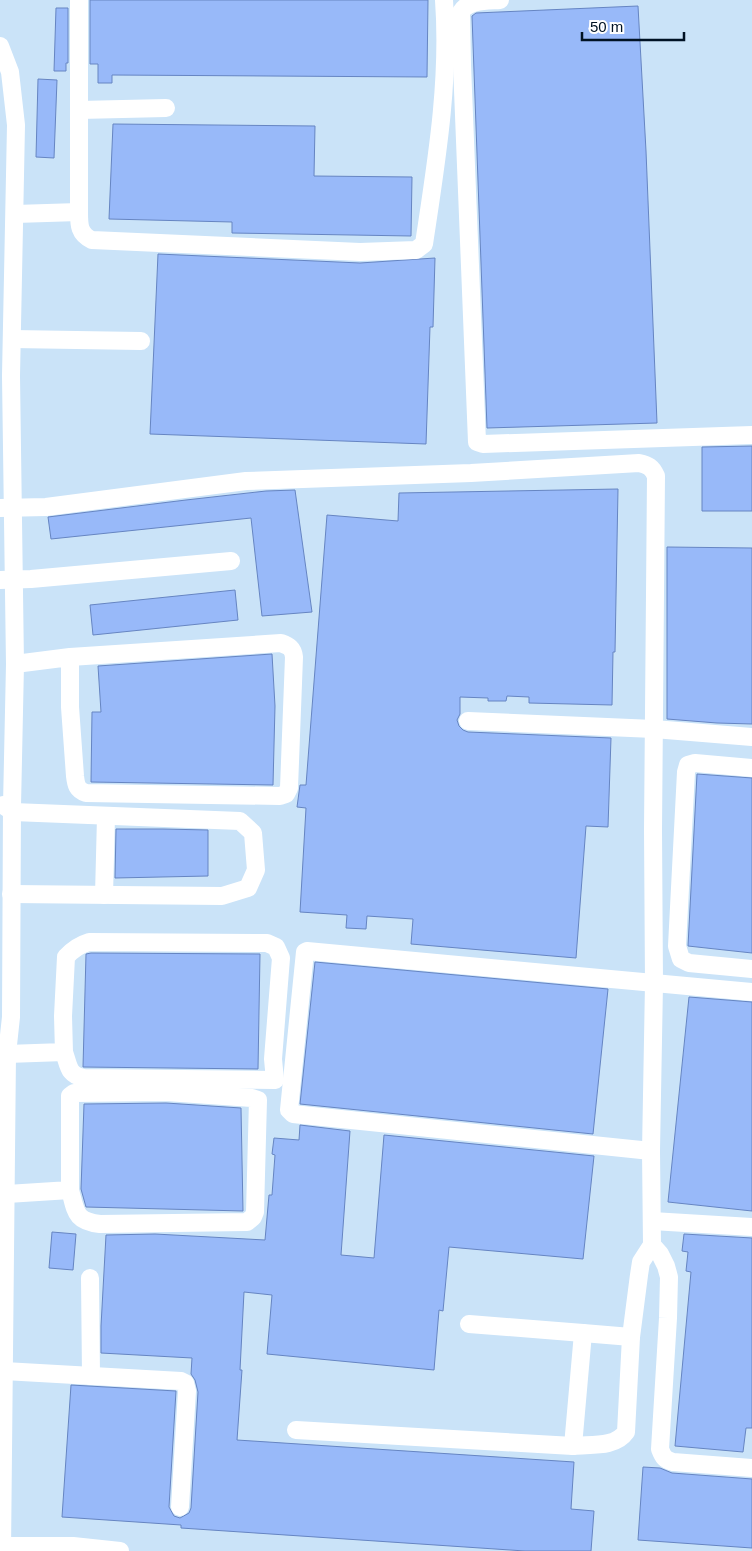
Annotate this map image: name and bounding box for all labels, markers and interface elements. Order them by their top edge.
scale bar [582,10,684,42]
text: 50 m [590,18,623,35]

